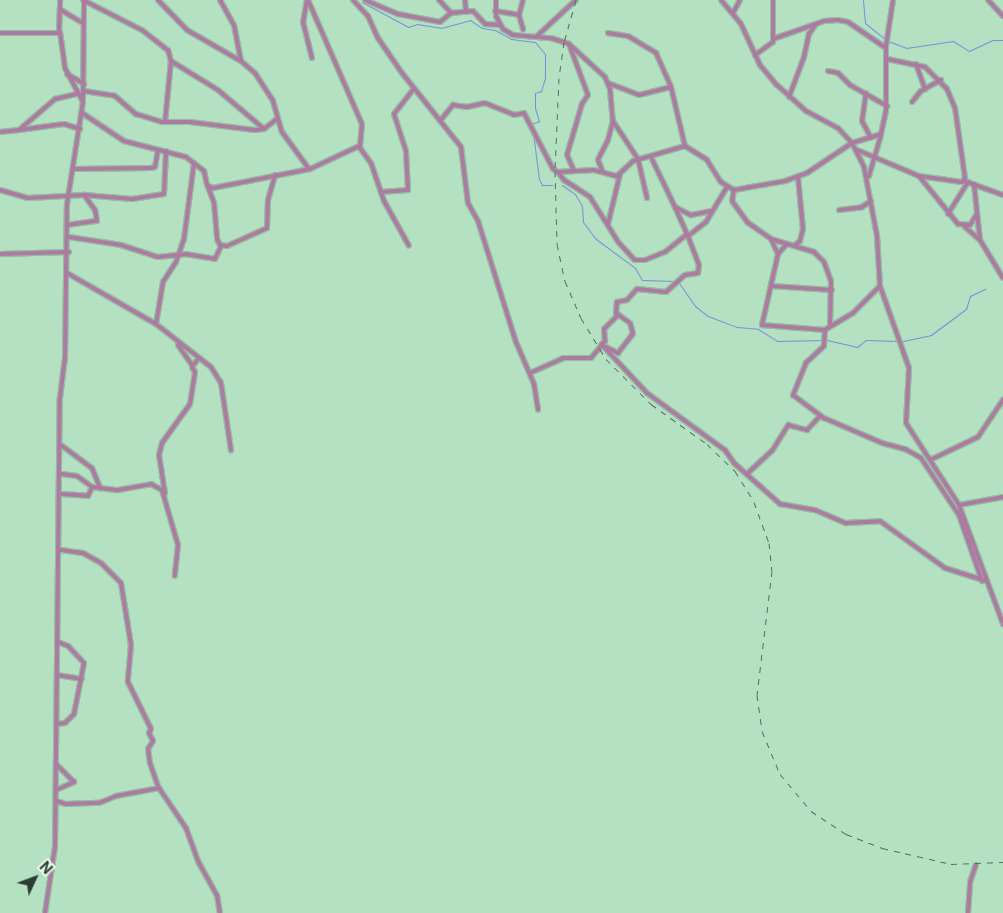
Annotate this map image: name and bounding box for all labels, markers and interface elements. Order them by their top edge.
north arrow [10,853,60,903]
text: N [36,858,56,877]

